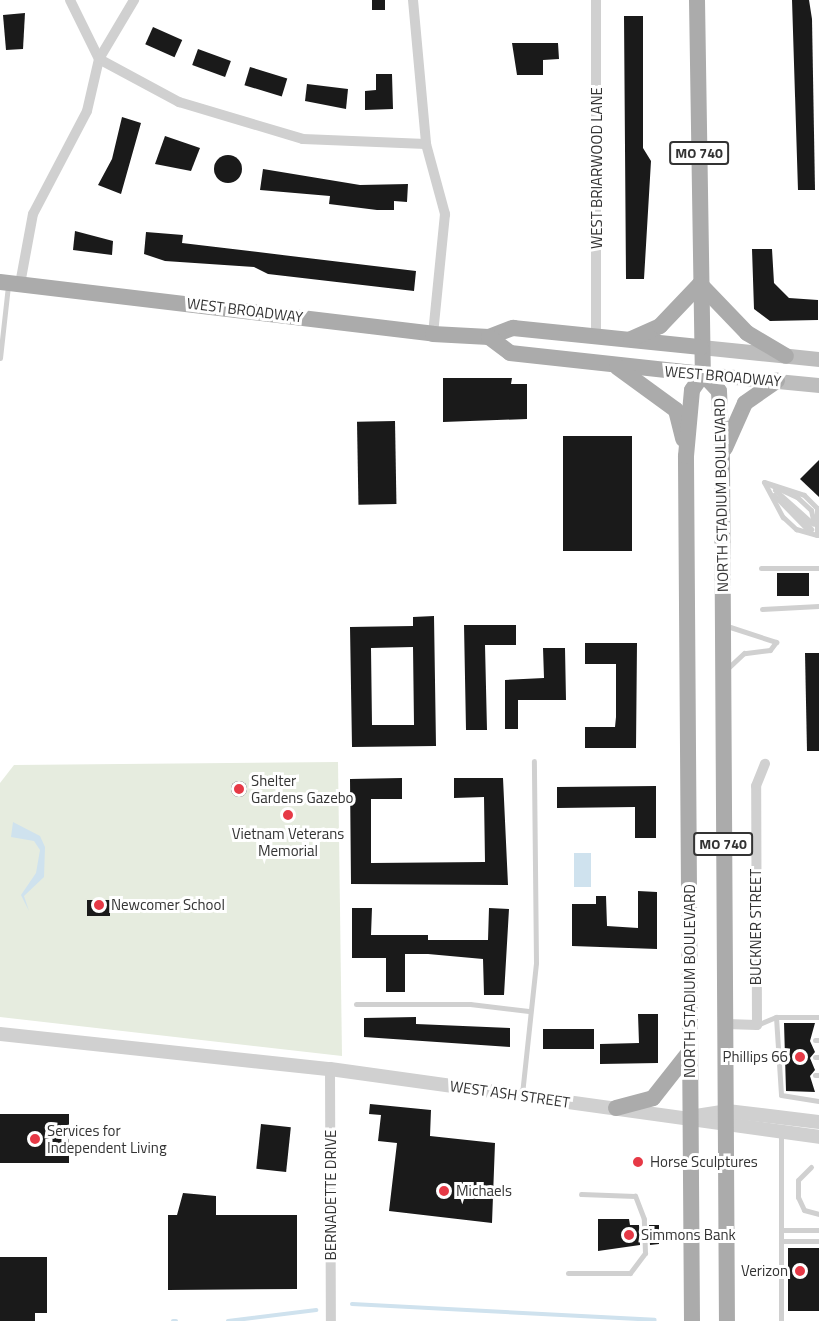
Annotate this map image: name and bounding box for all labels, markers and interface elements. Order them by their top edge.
street label: WEST BRIARWOOD LANE [588,87,606,249]
road number: MO 740 [669,142,729,164]
street label: WEST BROADWAY [186,294,304,326]
street label: WEST BROADWAY [664,362,782,390]
street label: NORTH STADIUM BOULEVARD [710,398,732,592]
place label: Shelter Gardens Gazebo [251,771,354,806]
marker: Shelter Gardens Gazebo [232,782,246,796]
marker: Vietnam Veterans Memorial [281,808,295,822]
place label: Vietnam Veterans Memorial [232,824,344,859]
road number: MO 740 [693,833,753,855]
street label: BUCKNER STREET [747,869,765,985]
street label: NORTH STADIUM BOULEVARD [681,884,699,1078]
place label: Newcomer School [111,896,225,914]
marker: Newcomer School [92,898,106,912]
place label: Phillips 66 [723,1048,788,1066]
marker: Phillips 66 [793,1050,807,1064]
street label: WEST ASH STREET [449,1077,571,1111]
place label: Services for Independent Living [47,1121,167,1156]
street label: BERNADETTE DRIVE [322,1130,340,1260]
marker: Services for Independent Living [28,1132,42,1146]
place label: Horse Sculptures [650,1153,758,1171]
marker: Horse Sculptures [631,1155,645,1169]
place label: Michaels [456,1182,512,1200]
marker: Michaels [437,1184,451,1198]
place label: Simmons Bank [641,1226,736,1244]
marker: Simmons Bank [622,1228,636,1242]
place label: Verizon [741,1262,788,1280]
marker: Verizon [793,1264,807,1278]

